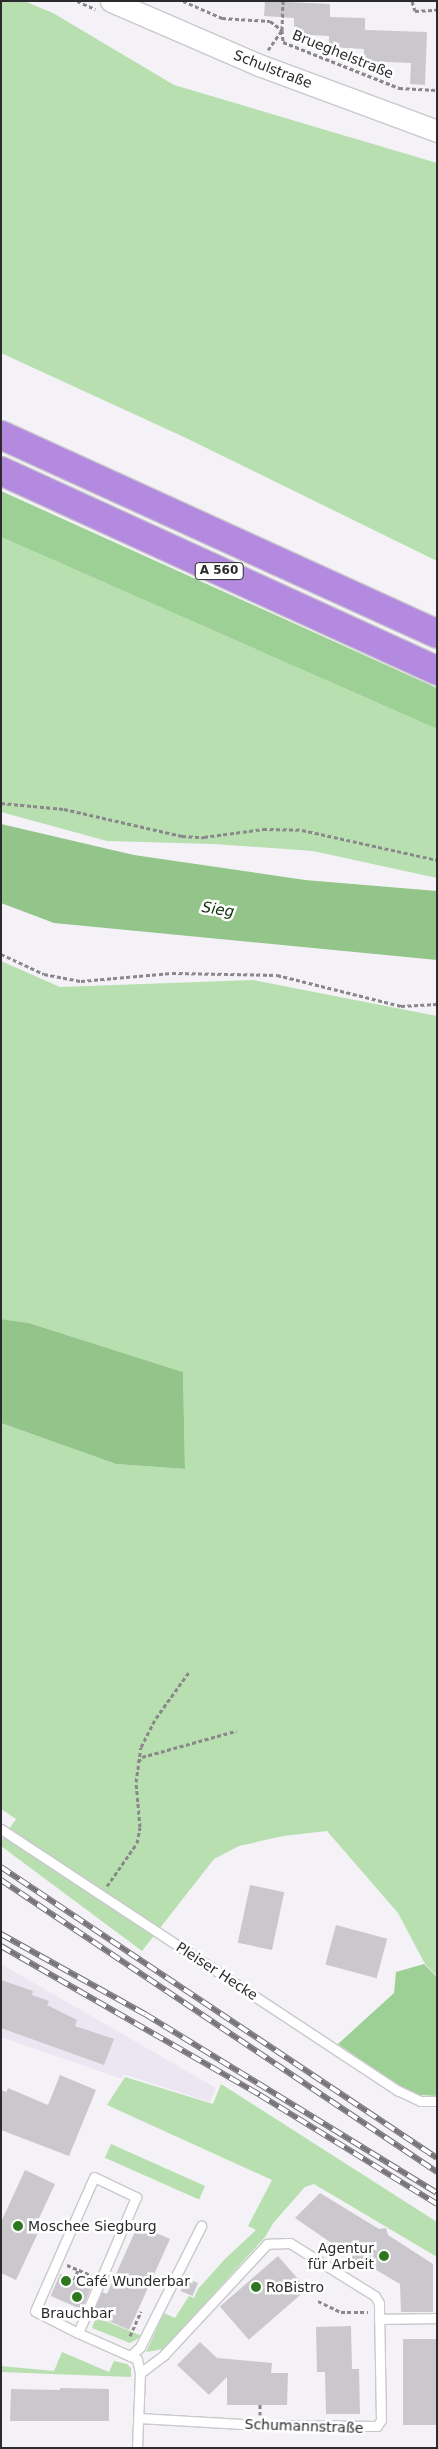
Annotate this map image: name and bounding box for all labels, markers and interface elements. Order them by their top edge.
street label: Brueghelstraße [290,26,396,82]
street label: Schulstraße [231,46,315,92]
road number: A 560 [194,562,244,580]
water label: Sieg [201,899,235,921]
street label: Pleiser Hecke [173,1938,261,2004]
place label: Moschee Siegburg [28,2218,157,2234]
marker: Moschee Siegburg [12,2220,24,2232]
place label: Agentur für Arbeit [308,2240,374,2272]
marker: Agentur für Arbeit [378,2250,390,2262]
place label: Café Wunderbar [76,2273,190,2289]
marker: Café Wunderbar [60,2275,72,2287]
place label: RoBistro [266,2279,324,2295]
marker: RoBistro [250,2281,262,2293]
marker: Brauchbar [71,2291,83,2303]
place label: Brauchbar [41,2305,113,2321]
street label: Schumannstraße [244,2416,364,2436]

